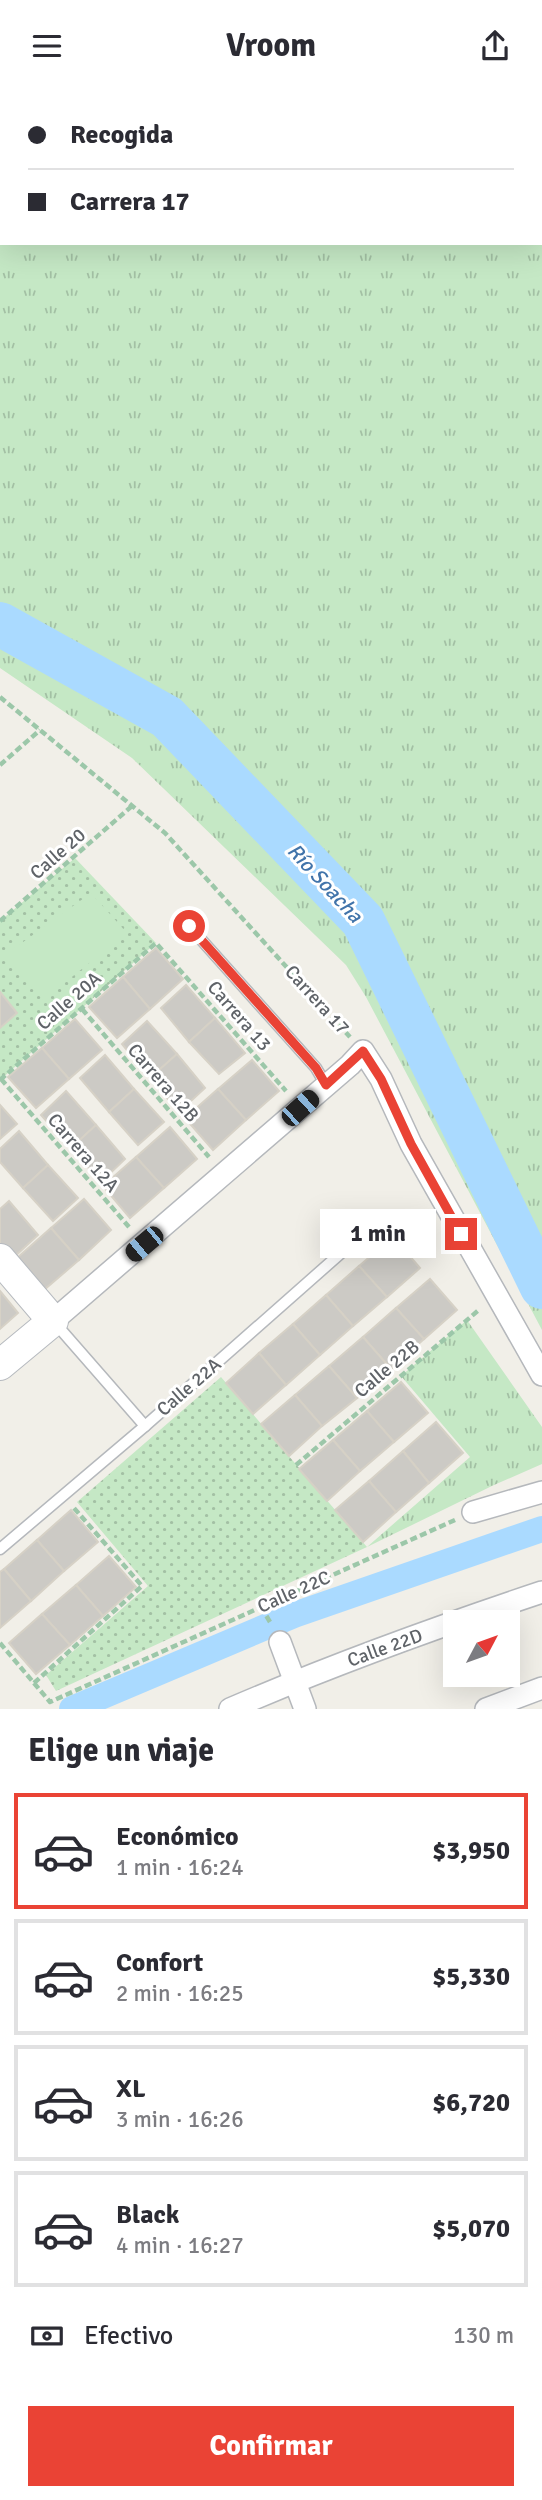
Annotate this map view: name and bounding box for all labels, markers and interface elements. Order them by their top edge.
text: Vroom [226,26,316,65]
icon: menu [28,27,66,65]
icon: share [476,27,514,65]
text: Recogida [70,119,173,151]
text: Carrera 17 [70,186,190,218]
street label: Calle 20 [25,823,91,885]
water label: Río Soacha [282,838,369,929]
route start [173,910,205,942]
street label: Carrera 17 [280,960,354,1040]
street label: Calle 20A [32,966,106,1036]
street label: Carrera 13 [202,976,276,1056]
street label: Carrera 12B [122,1039,204,1127]
car [278,1086,323,1130]
street label: Carrera 12A [42,1109,124,1198]
callout: 1 min [321,1209,436,1259]
route end [445,1218,477,1250]
text: 1 min [350,1219,406,1248]
car [122,1222,167,1266]
street label: Calle 22B [350,1335,424,1403]
street label: Calle 22A [152,1352,226,1422]
street label: Calle 22C [254,1565,334,1619]
north arrow [443,1610,520,1687]
map controls [443,1610,520,1687]
street label: Calle 22D [344,1623,426,1673]
text: Elige un viaje [28,1731,214,1770]
icon: car [32,1820,95,1883]
text: Económico [116,1821,239,1853]
text: $3,950 [432,1835,510,1867]
text: 1 min · 16:24 [116,1853,244,1882]
icon: car [32,1946,95,2009]
text: Confort [116,1947,203,1979]
text: $5,330 [432,1961,510,1993]
text: 2 min · 16:25 [116,1979,244,2008]
icon: car [32,2072,95,2135]
text: XL [116,2073,146,2105]
text: $6,720 [432,2087,510,2119]
text: 3 min · 16:26 [116,2105,244,2134]
icon: car [32,2198,95,2261]
text: Black [116,2199,179,2231]
text: $5,070 [432,2213,510,2245]
text: 4 min · 16:27 [116,2231,244,2260]
icon: cash [28,2317,66,2355]
text: Efectivo [84,2320,173,2352]
text: 130 m [453,2321,514,2350]
button: Confirmar [28,2406,514,2486]

